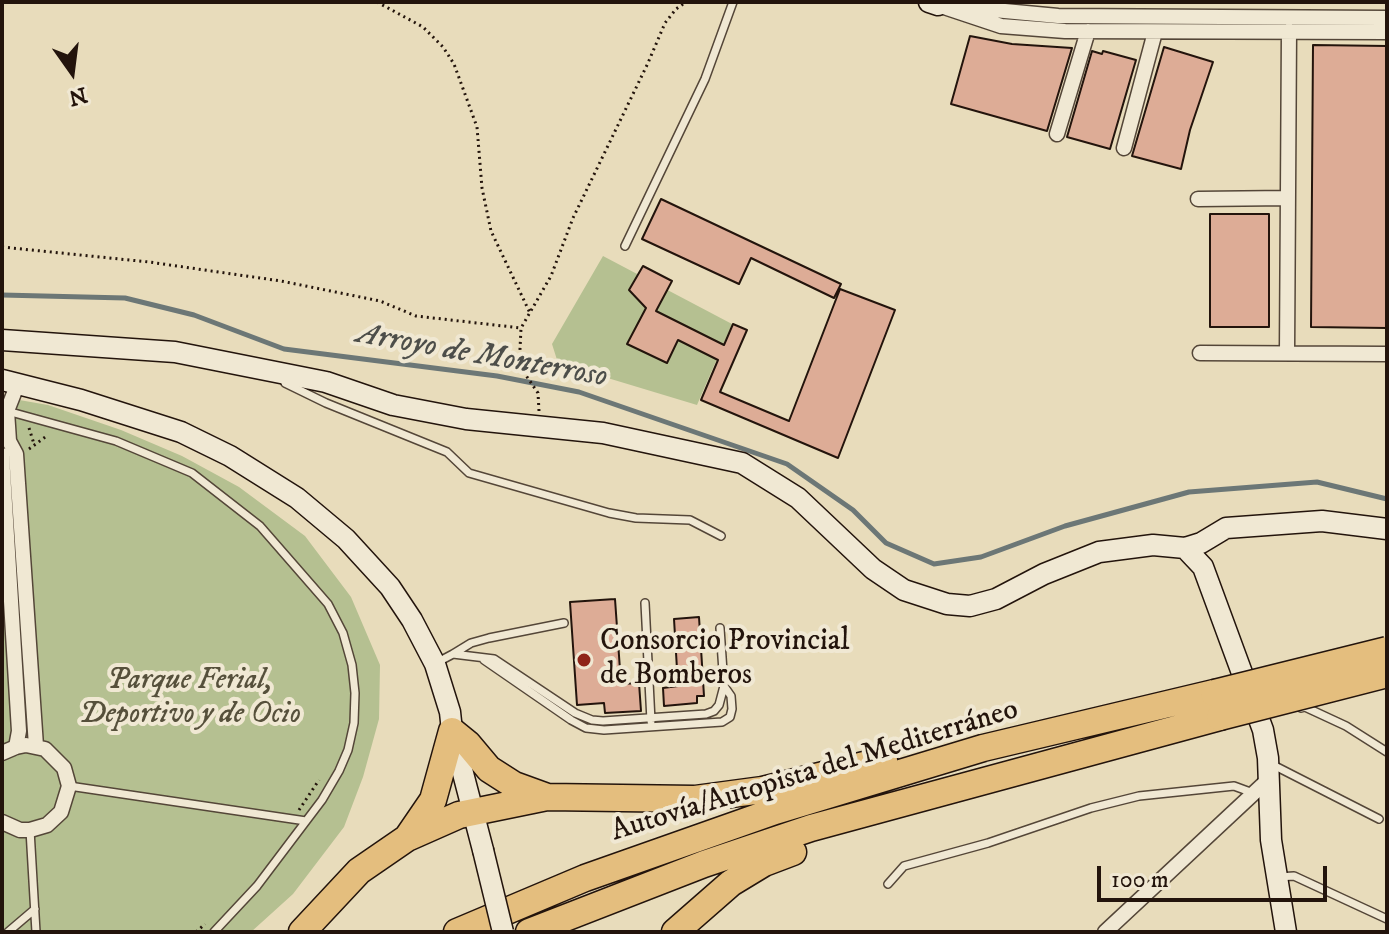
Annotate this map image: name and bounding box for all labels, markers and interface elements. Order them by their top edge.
north arrow [32,32,112,112]
text: N [66,80,90,111]
water label: Arroyo de Monterroso [354,316,610,398]
place label: Consorcio Provincial de Bomberos [600,625,850,696]
marker: Consorcio Provincial de Bomberos [575,651,593,669]
park label: Parque Ferial, Deportivo y de Ocio [79,664,301,734]
street label: Autovía/Autopista del Mediterráneo [607,693,1023,851]
scale bar [1101,850,1331,900]
text: 100 m [1111,865,1169,895]

